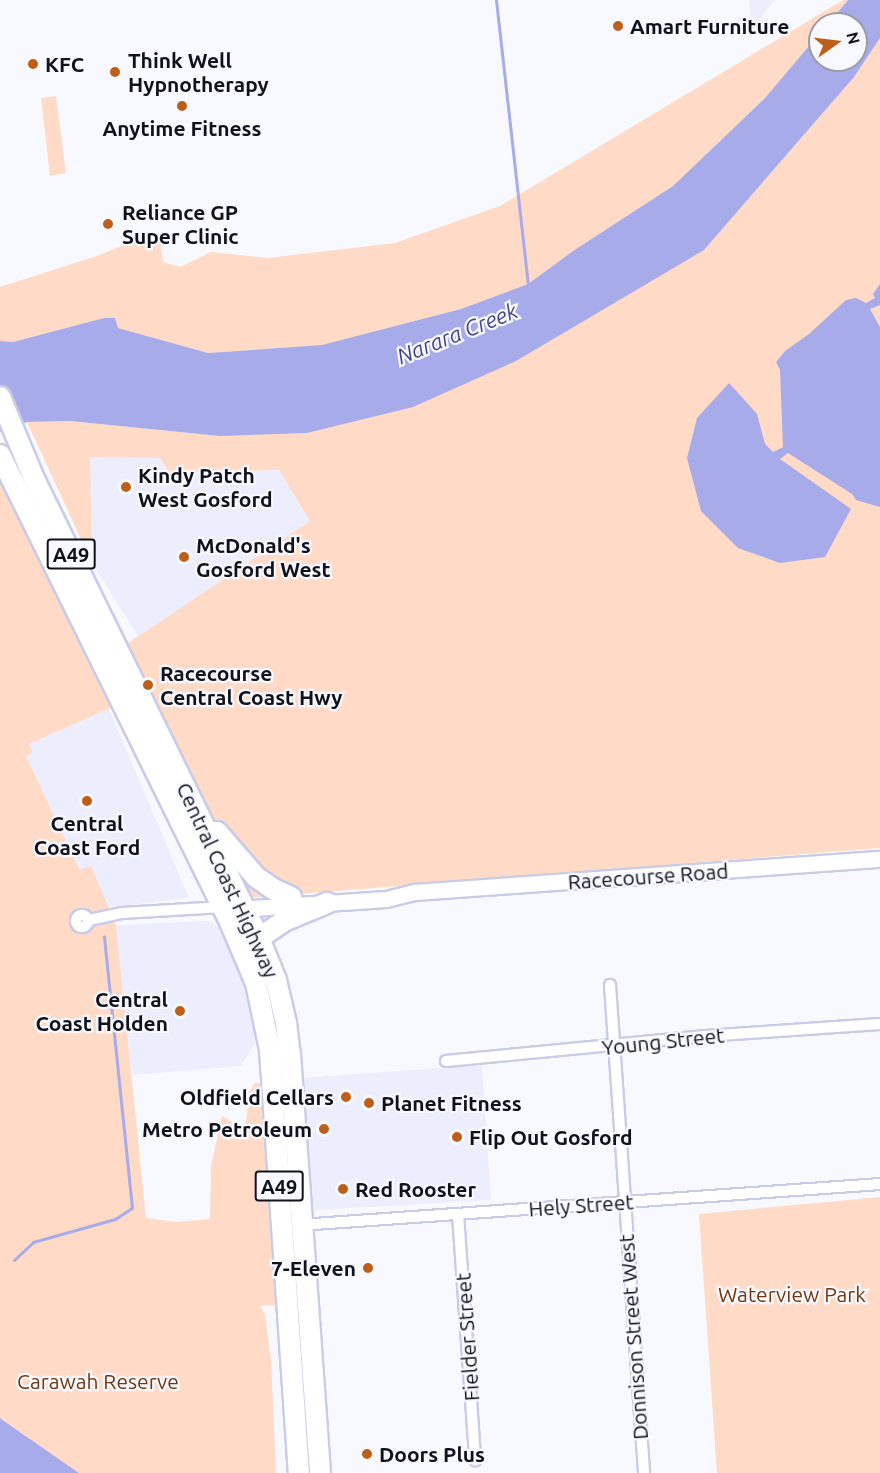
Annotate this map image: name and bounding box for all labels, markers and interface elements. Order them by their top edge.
north arrow [808,12,868,72]
place label: Amart Furniture [630,13,789,39]
marker: Amart Furniture [611,19,625,33]
text: N [843,30,864,46]
place label: Think Well Hypnotherapy [128,47,269,97]
place label: KFC [45,51,84,77]
marker: KFC [26,57,40,71]
marker: Think Well Hypnotherapy [106,63,124,81]
marker: Anytime Fitness [175,99,189,113]
place label: Anytime Fitness [103,115,261,141]
place label: Reliance GP Super Clinic [122,199,239,249]
marker: Reliance GP Super Clinic [99,215,117,233]
water label: Narara Creek [393,297,521,369]
place label: Kindy Patch West Gosford [138,462,273,512]
marker: Kindy Patch West Gosford [119,480,133,494]
place label: McDonald's Gosford West [196,532,331,582]
road number: A49 [46,537,97,571]
marker: McDonald's Gosford West [177,550,191,564]
place label: Racecourse Central Coast Hwy [160,660,342,710]
marker: Racecourse Central Coast Hwy [141,678,155,692]
street label: Central Coast Highway [172,778,284,982]
marker: Central Coast Ford [80,794,94,808]
place label: Central Coast Ford [34,810,140,860]
street label: Racecourse Road [567,858,729,894]
place label: Central Coast Holden [36,986,168,1036]
marker: Central Coast Holden [173,1004,187,1018]
street label: Young Street [601,1022,725,1060]
place label: Oldfield Cellars [180,1084,334,1110]
marker: Oldfield Cellars [339,1090,353,1104]
place label: Planet Fitness [381,1090,522,1116]
marker: Planet Fitness [362,1096,376,1110]
place label: Metro Petroleum [142,1116,312,1142]
marker: Metro Petroleum [317,1122,331,1136]
place label: Flip Out Gosford [469,1124,633,1150]
marker: Flip Out Gosford [450,1130,464,1144]
road number: A49 [254,1169,304,1203]
place label: Red Rooster [355,1176,476,1202]
marker: Red Rooster [336,1182,350,1196]
street label: Hely Street [528,1189,634,1221]
street label: Donnison Street West [613,1233,653,1441]
place label: 7-Eleven [271,1255,356,1281]
marker: 7-Eleven [361,1261,375,1275]
street label: Fielder Street [450,1272,484,1402]
park label: Waterview Park [718,1281,866,1307]
park label: Carawah Reserve [17,1368,179,1394]
place label: Doors Plus [379,1441,485,1467]
marker: Doors Plus [360,1447,374,1461]

